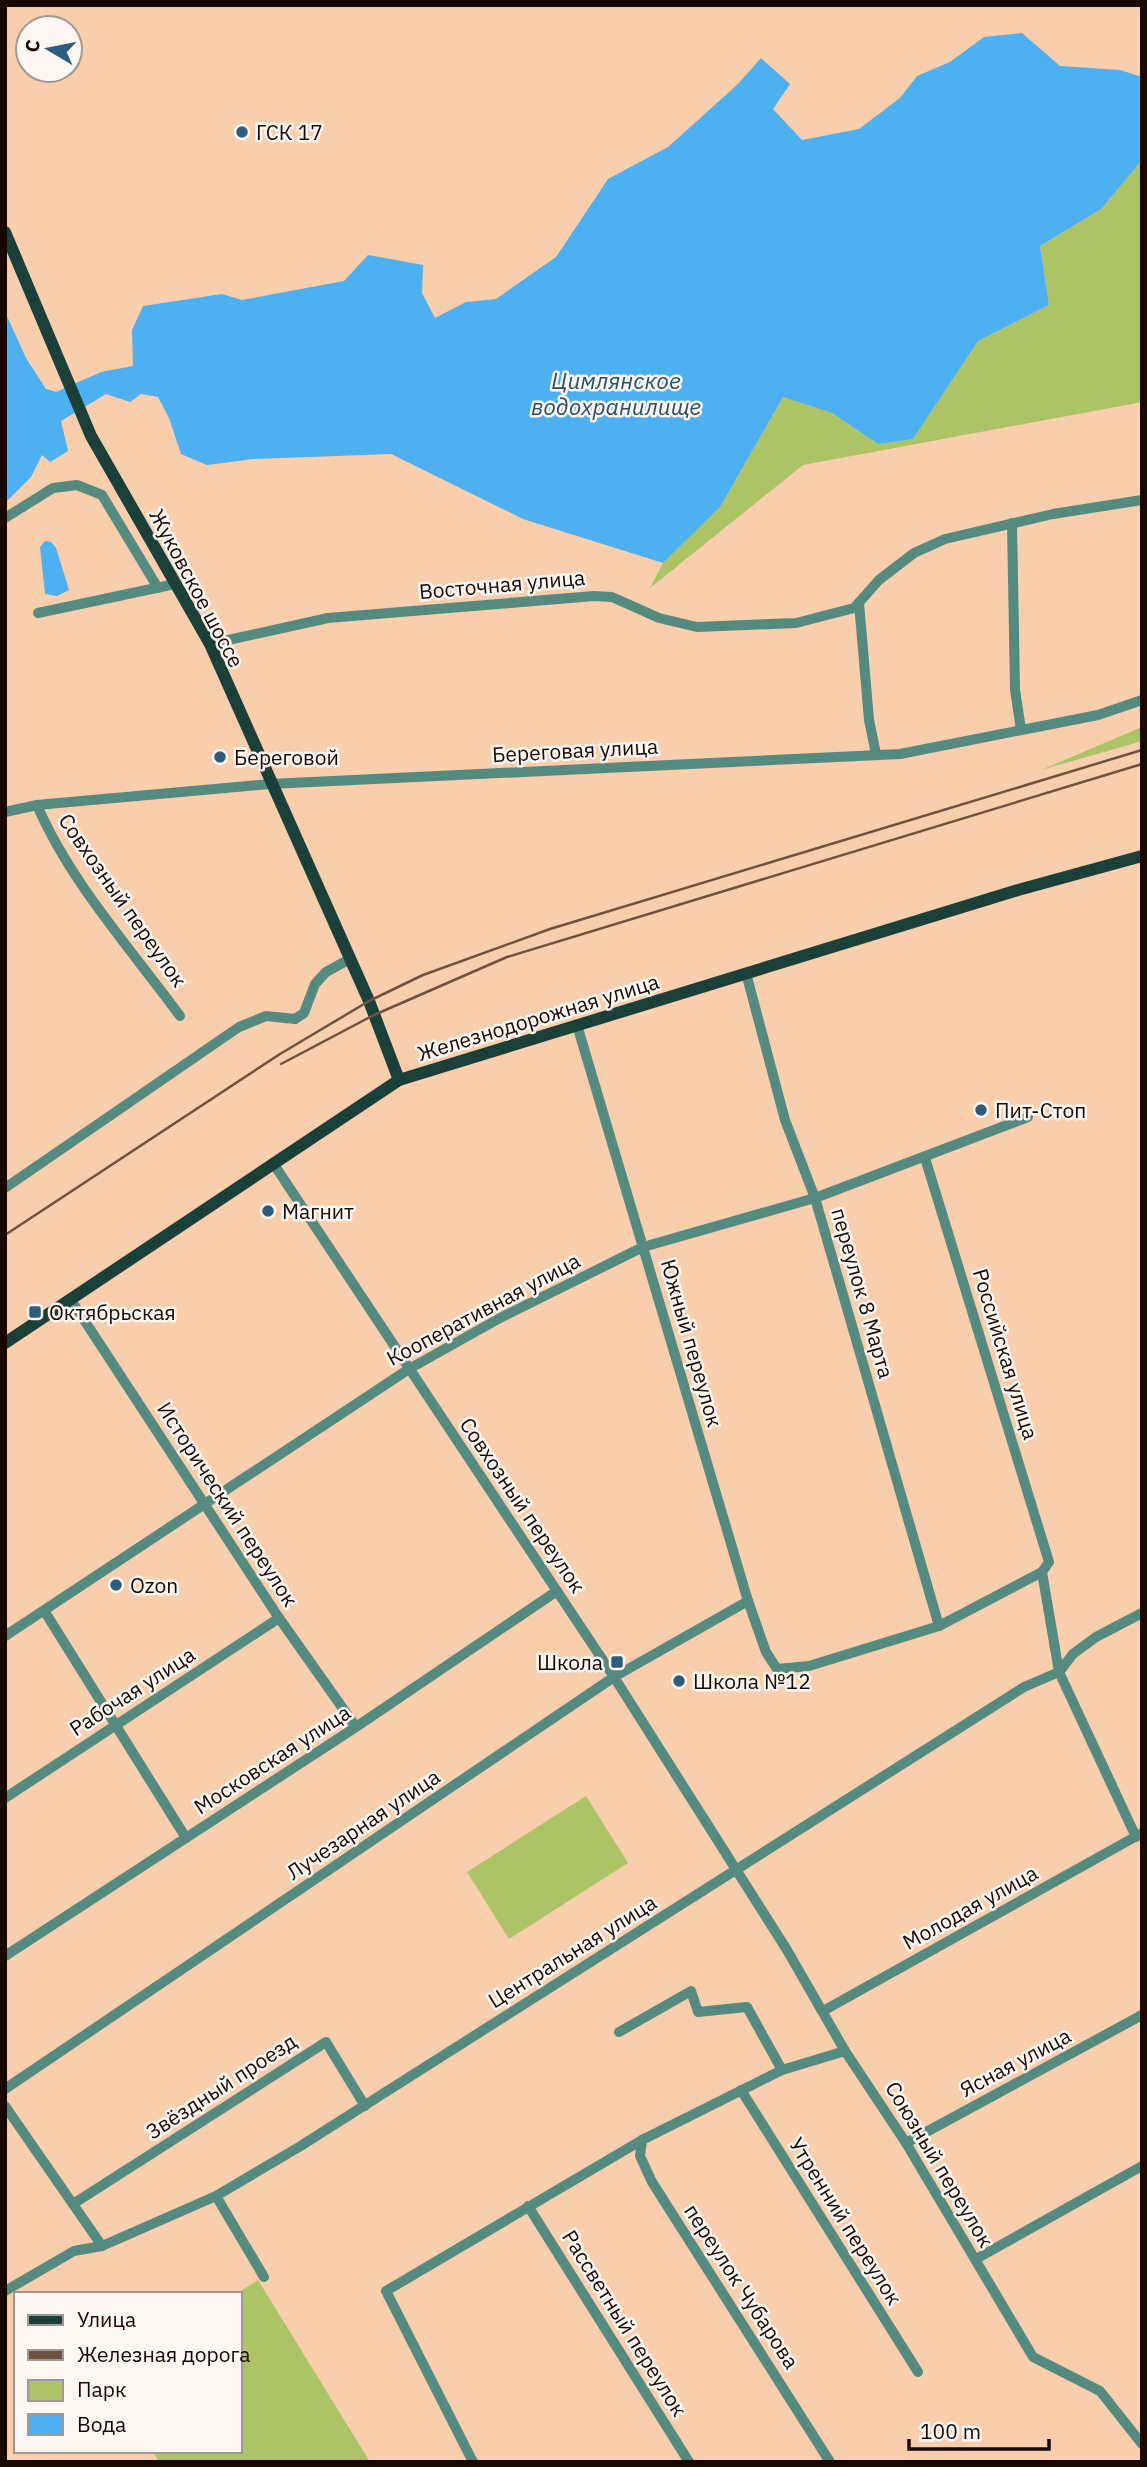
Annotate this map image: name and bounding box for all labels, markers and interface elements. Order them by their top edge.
north arrow [14,14,84,84]
text: С [19,38,45,54]
place label: ГСК 17 [256,118,323,146]
marker: ГСК 17 [234,124,250,140]
water label: Цимлянское водохранилище [531,365,701,421]
street label: Жуковское шоссе [143,504,251,672]
street label: Восточная улица [418,563,586,605]
street label: Береговая улица [491,732,659,768]
place label: Береговой [234,743,339,771]
marker: Береговой [212,749,228,765]
street label: Совхозный переулок [52,808,194,992]
street label: Железнодорожная улица [414,967,662,1067]
place label: Пит-Стоп [995,1096,1086,1124]
marker: Пит-Стоп [973,1102,989,1118]
place label: Магнит [282,1197,354,1225]
marker: Магнит [260,1203,276,1219]
street label: переулок 8 Марта [825,1205,901,1381]
street label: Кооперативная улица [381,1246,585,1372]
street label: Южный переулок [655,1256,729,1430]
street label: Российская улица [967,1265,1045,1443]
place label: Октябрьская [49,1298,176,1326]
marker: Октябрьская [27,1304,43,1320]
street label: Исторический переулок [151,1396,305,1612]
street label: Совхозный переулок [454,1412,592,1598]
place label: Ozon [130,1571,178,1599]
marker: Ozon [108,1577,124,1593]
street label: Рабочая улица [64,1640,200,1742]
place label: Школа [537,1648,603,1676]
marker: Школа [609,1654,625,1670]
place label: Школа №12 [693,1667,811,1695]
marker: Школа №12 [671,1673,687,1689]
street label: Московская улица [188,1698,356,1820]
street label: Лучезарная улица [281,1762,445,1886]
street label: Молодая улица [897,1858,1043,1956]
street label: Центральная улица [483,1888,661,2014]
street label: Ясная улица [955,2021,1075,2103]
street label: Звёздный проезд [140,2027,302,2145]
street label: Союзный переулок [879,2076,1001,2252]
street label: Утренний переулок [783,2132,909,2310]
street label: переулок Чубарова [678,2198,806,2374]
street label: Рассветный переулок [556,2224,694,2422]
legend [14,2292,242,2453]
text: Улица [77,2305,136,2333]
text: Железная дорога [77,2340,250,2368]
text: Парк [77,2375,127,2403]
scale bar [909,2408,1049,2452]
text: Вода [77,2410,126,2438]
text: 100 m [920,2417,981,2445]

